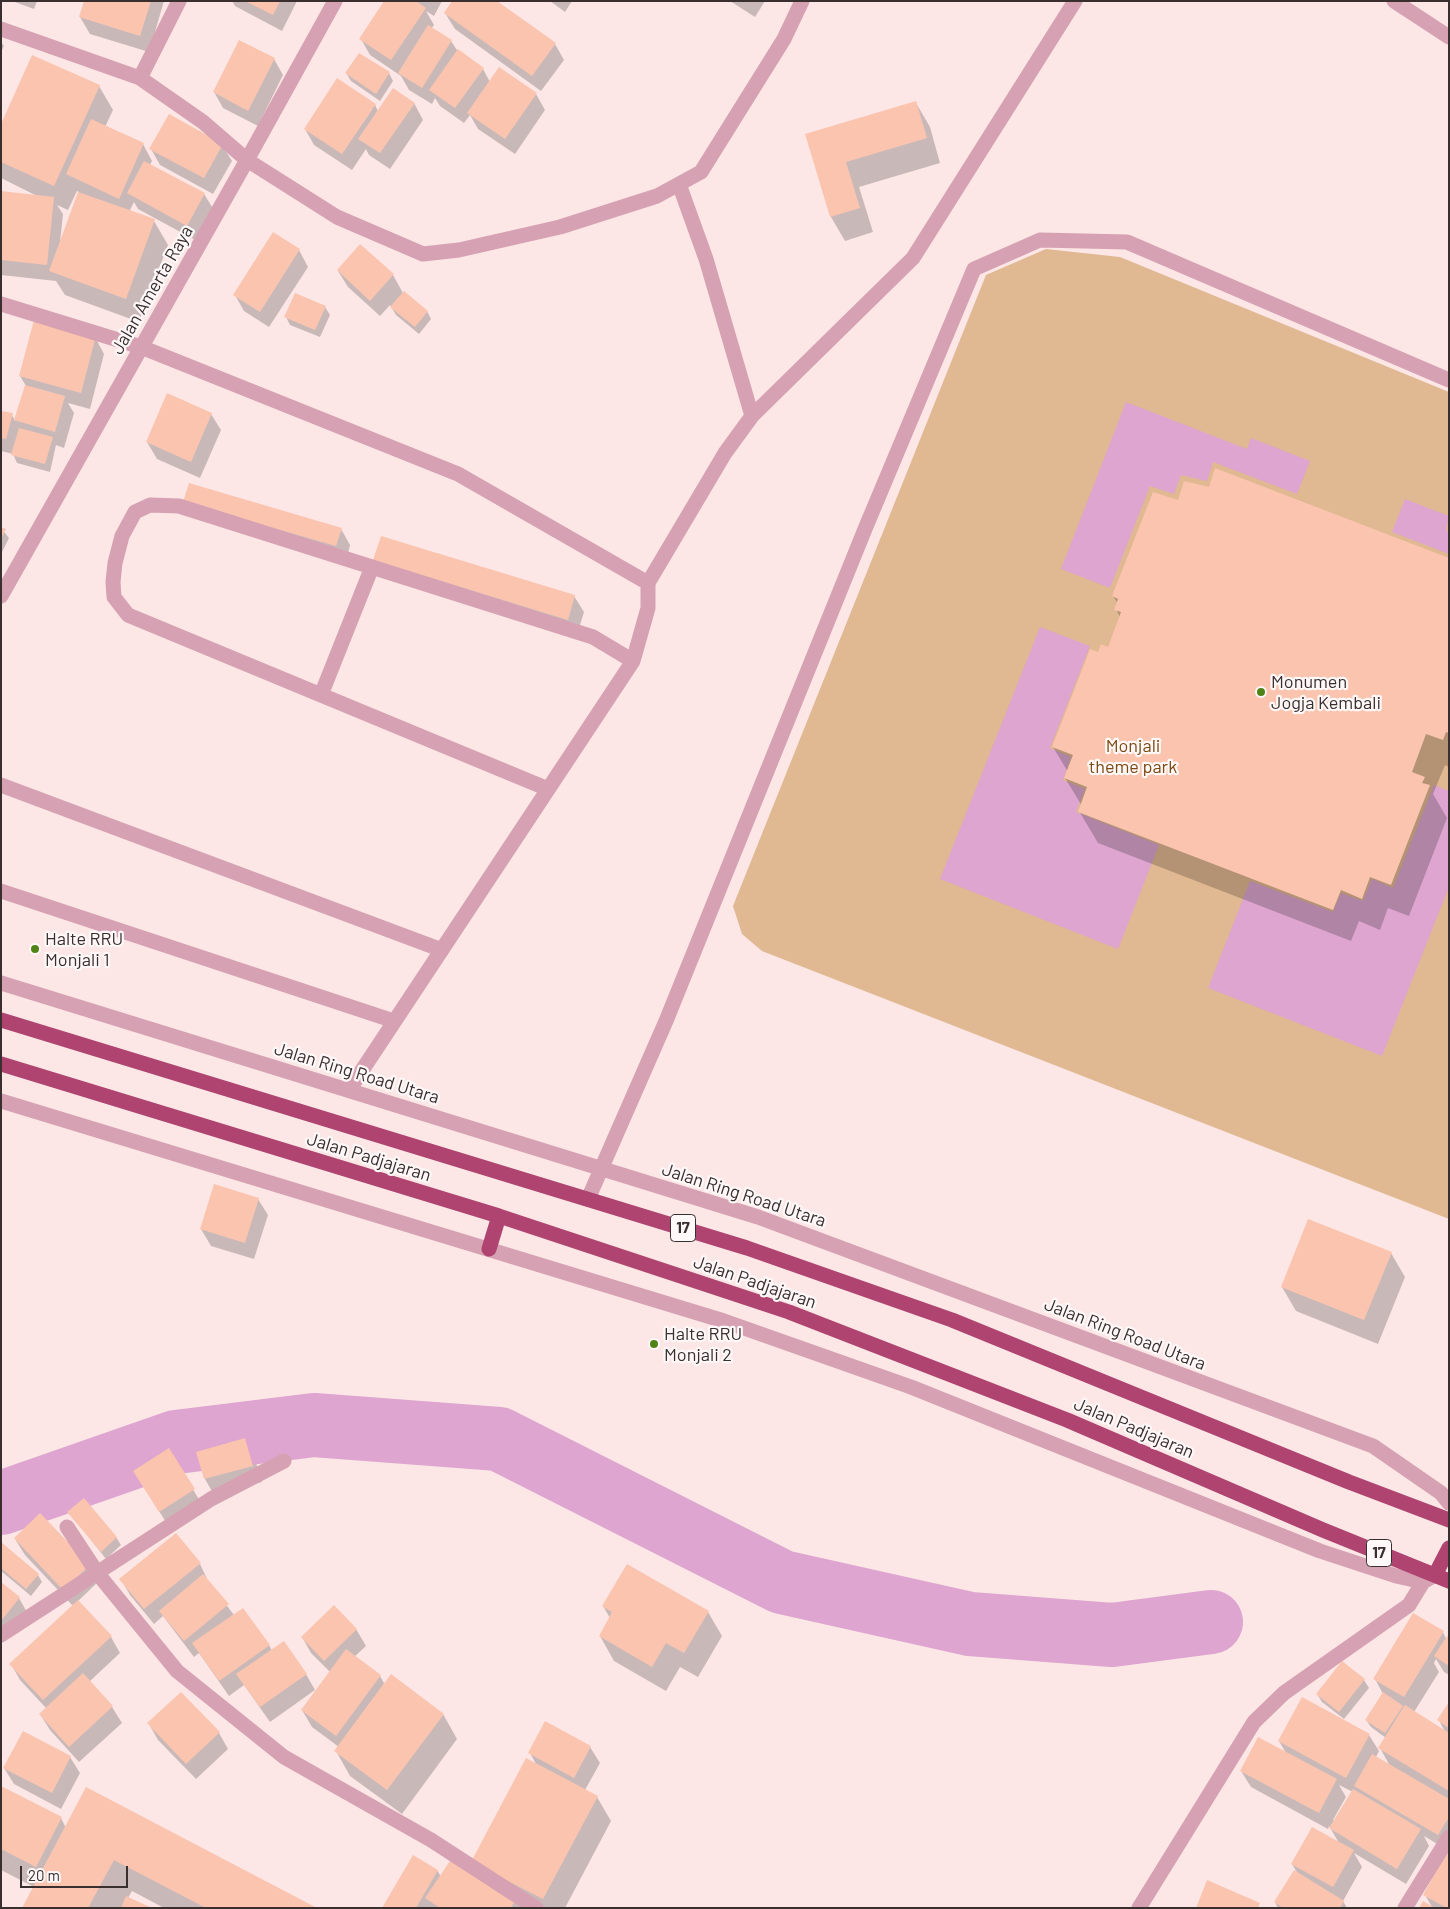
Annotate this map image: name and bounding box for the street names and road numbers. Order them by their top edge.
street label: Jalan Amerta Raya [106,222,198,358]
street label: Jalan Ring Road Utara [272,1038,442,1108]
street label: Jalan Padjajaran [304,1128,434,1186]
street label: Jalan Ring Road Utara [659,1158,829,1232]
road number: 17 [670,1214,696,1242]
street label: Jalan Padjajaran [691,1251,819,1313]
street label: Jalan Ring Road Utara [1041,1293,1209,1375]
street label: Jalan Padjajaran [1071,1393,1197,1463]
road number: 17 [1366,1540,1392,1566]

